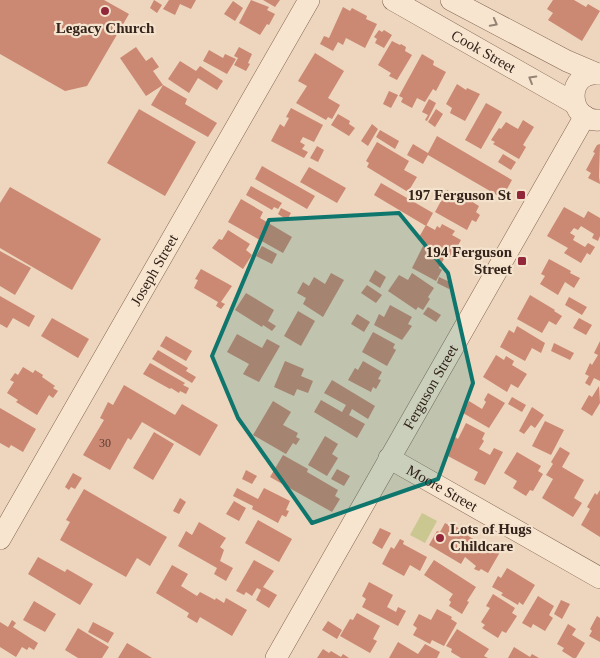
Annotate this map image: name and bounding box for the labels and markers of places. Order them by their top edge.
marker: Legacy Church [99,5,111,17]
place label: Legacy Church [56,20,155,36]
place label: 197 Ferguson St [408,187,511,203]
marker: 197 Ferguson St [515,189,527,201]
place label: 194 Ferguson Street [426,244,513,277]
marker: 194 Ferguson Street [516,255,528,267]
place label: Lots of Hugs Childcare [450,521,532,554]
marker: Lots of Hugs Childcare [434,532,446,544]

